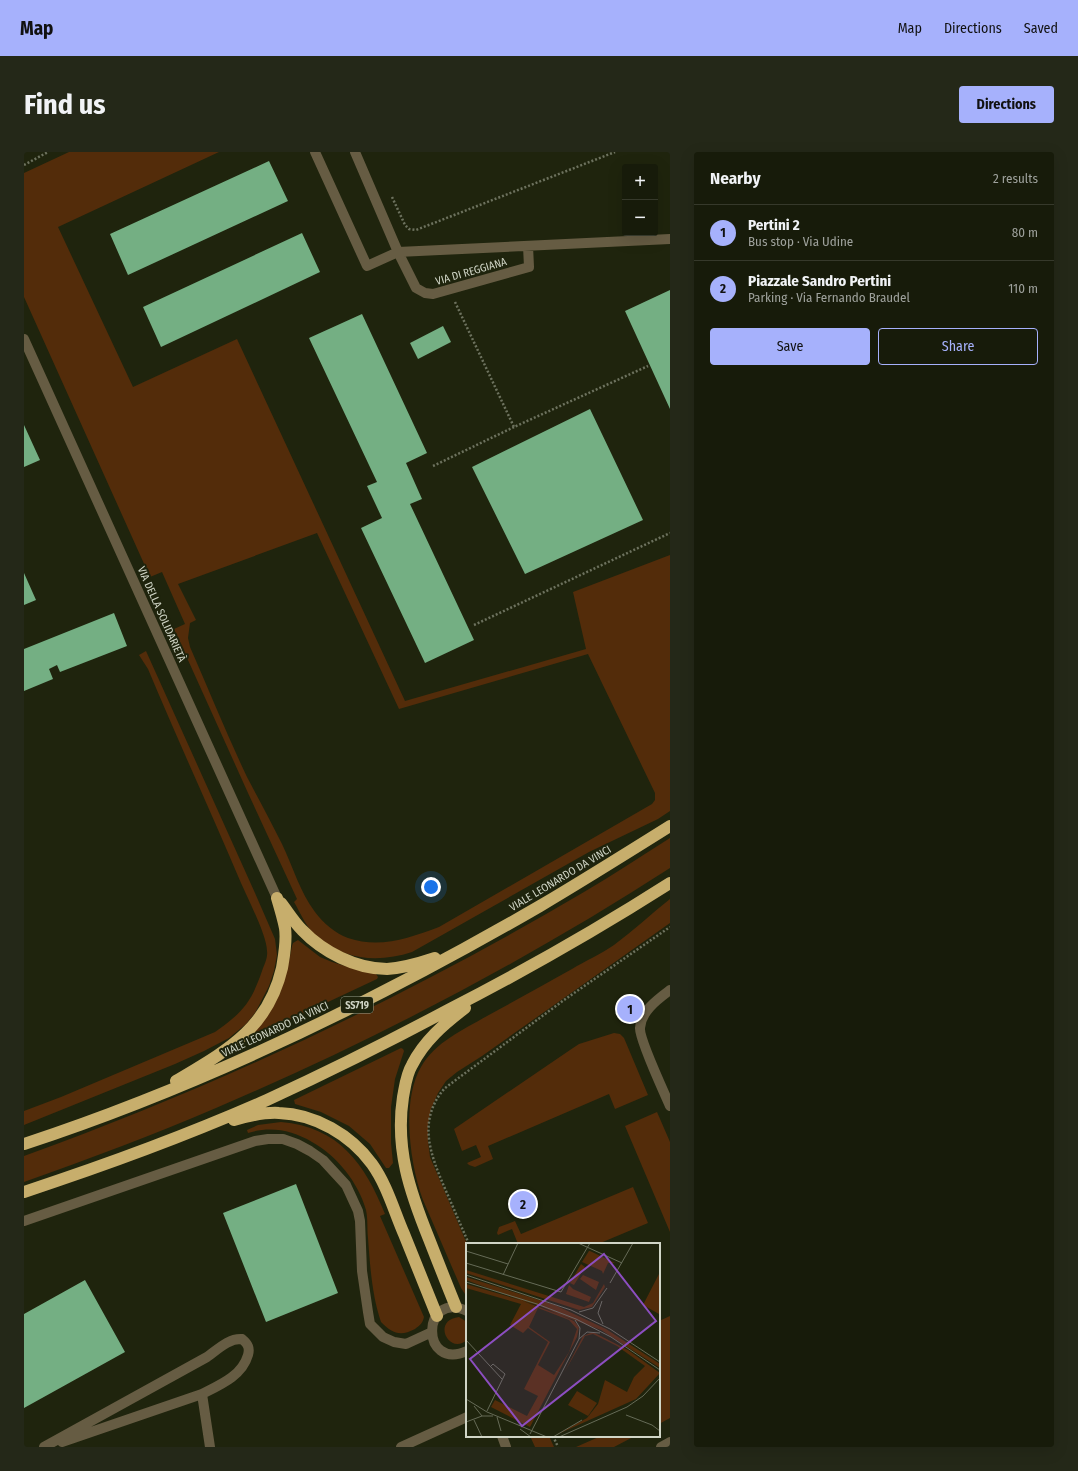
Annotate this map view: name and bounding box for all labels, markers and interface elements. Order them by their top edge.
text: Map [20,17,53,40]
text: Map [898,20,922,37]
text: Directions [944,20,1002,37]
text: Saved [1024,20,1058,37]
button: Directions [959,86,1054,123]
text: Find us [24,88,106,121]
map controls [622,164,658,236]
button: + [622,164,658,200]
text: Nearby [710,168,761,189]
text: 2 results [993,171,1038,186]
button: − [622,200,658,236]
text: Pertini 2 [748,216,800,234]
text: 1 [720,225,726,240]
text: 80 m [1012,225,1038,240]
text: Bus stop · Via Udine [748,234,853,249]
street label: VIA DI REGGIANA [434,255,508,288]
text: Piazzale Sandro Pertini [748,272,891,290]
text: 2 [720,281,726,296]
text: 110 m [1008,281,1038,296]
text: Parking · Via Fernando Braudel [748,290,910,305]
button: Save [710,328,870,365]
button: Share [878,328,1038,365]
street label: VIA DELLA SOLIDARIETÀ [135,564,189,664]
street label: VIALE LEONARDO DA VINCI [507,843,613,914]
your location [421,877,441,897]
pin: 1 [617,994,643,1024]
road number: SS719 [341,997,373,1013]
street label: VIALE LEONARDO DA VINCI [220,999,331,1060]
pin: 2 [510,1189,536,1219]
inset map [466,1243,660,1437]

